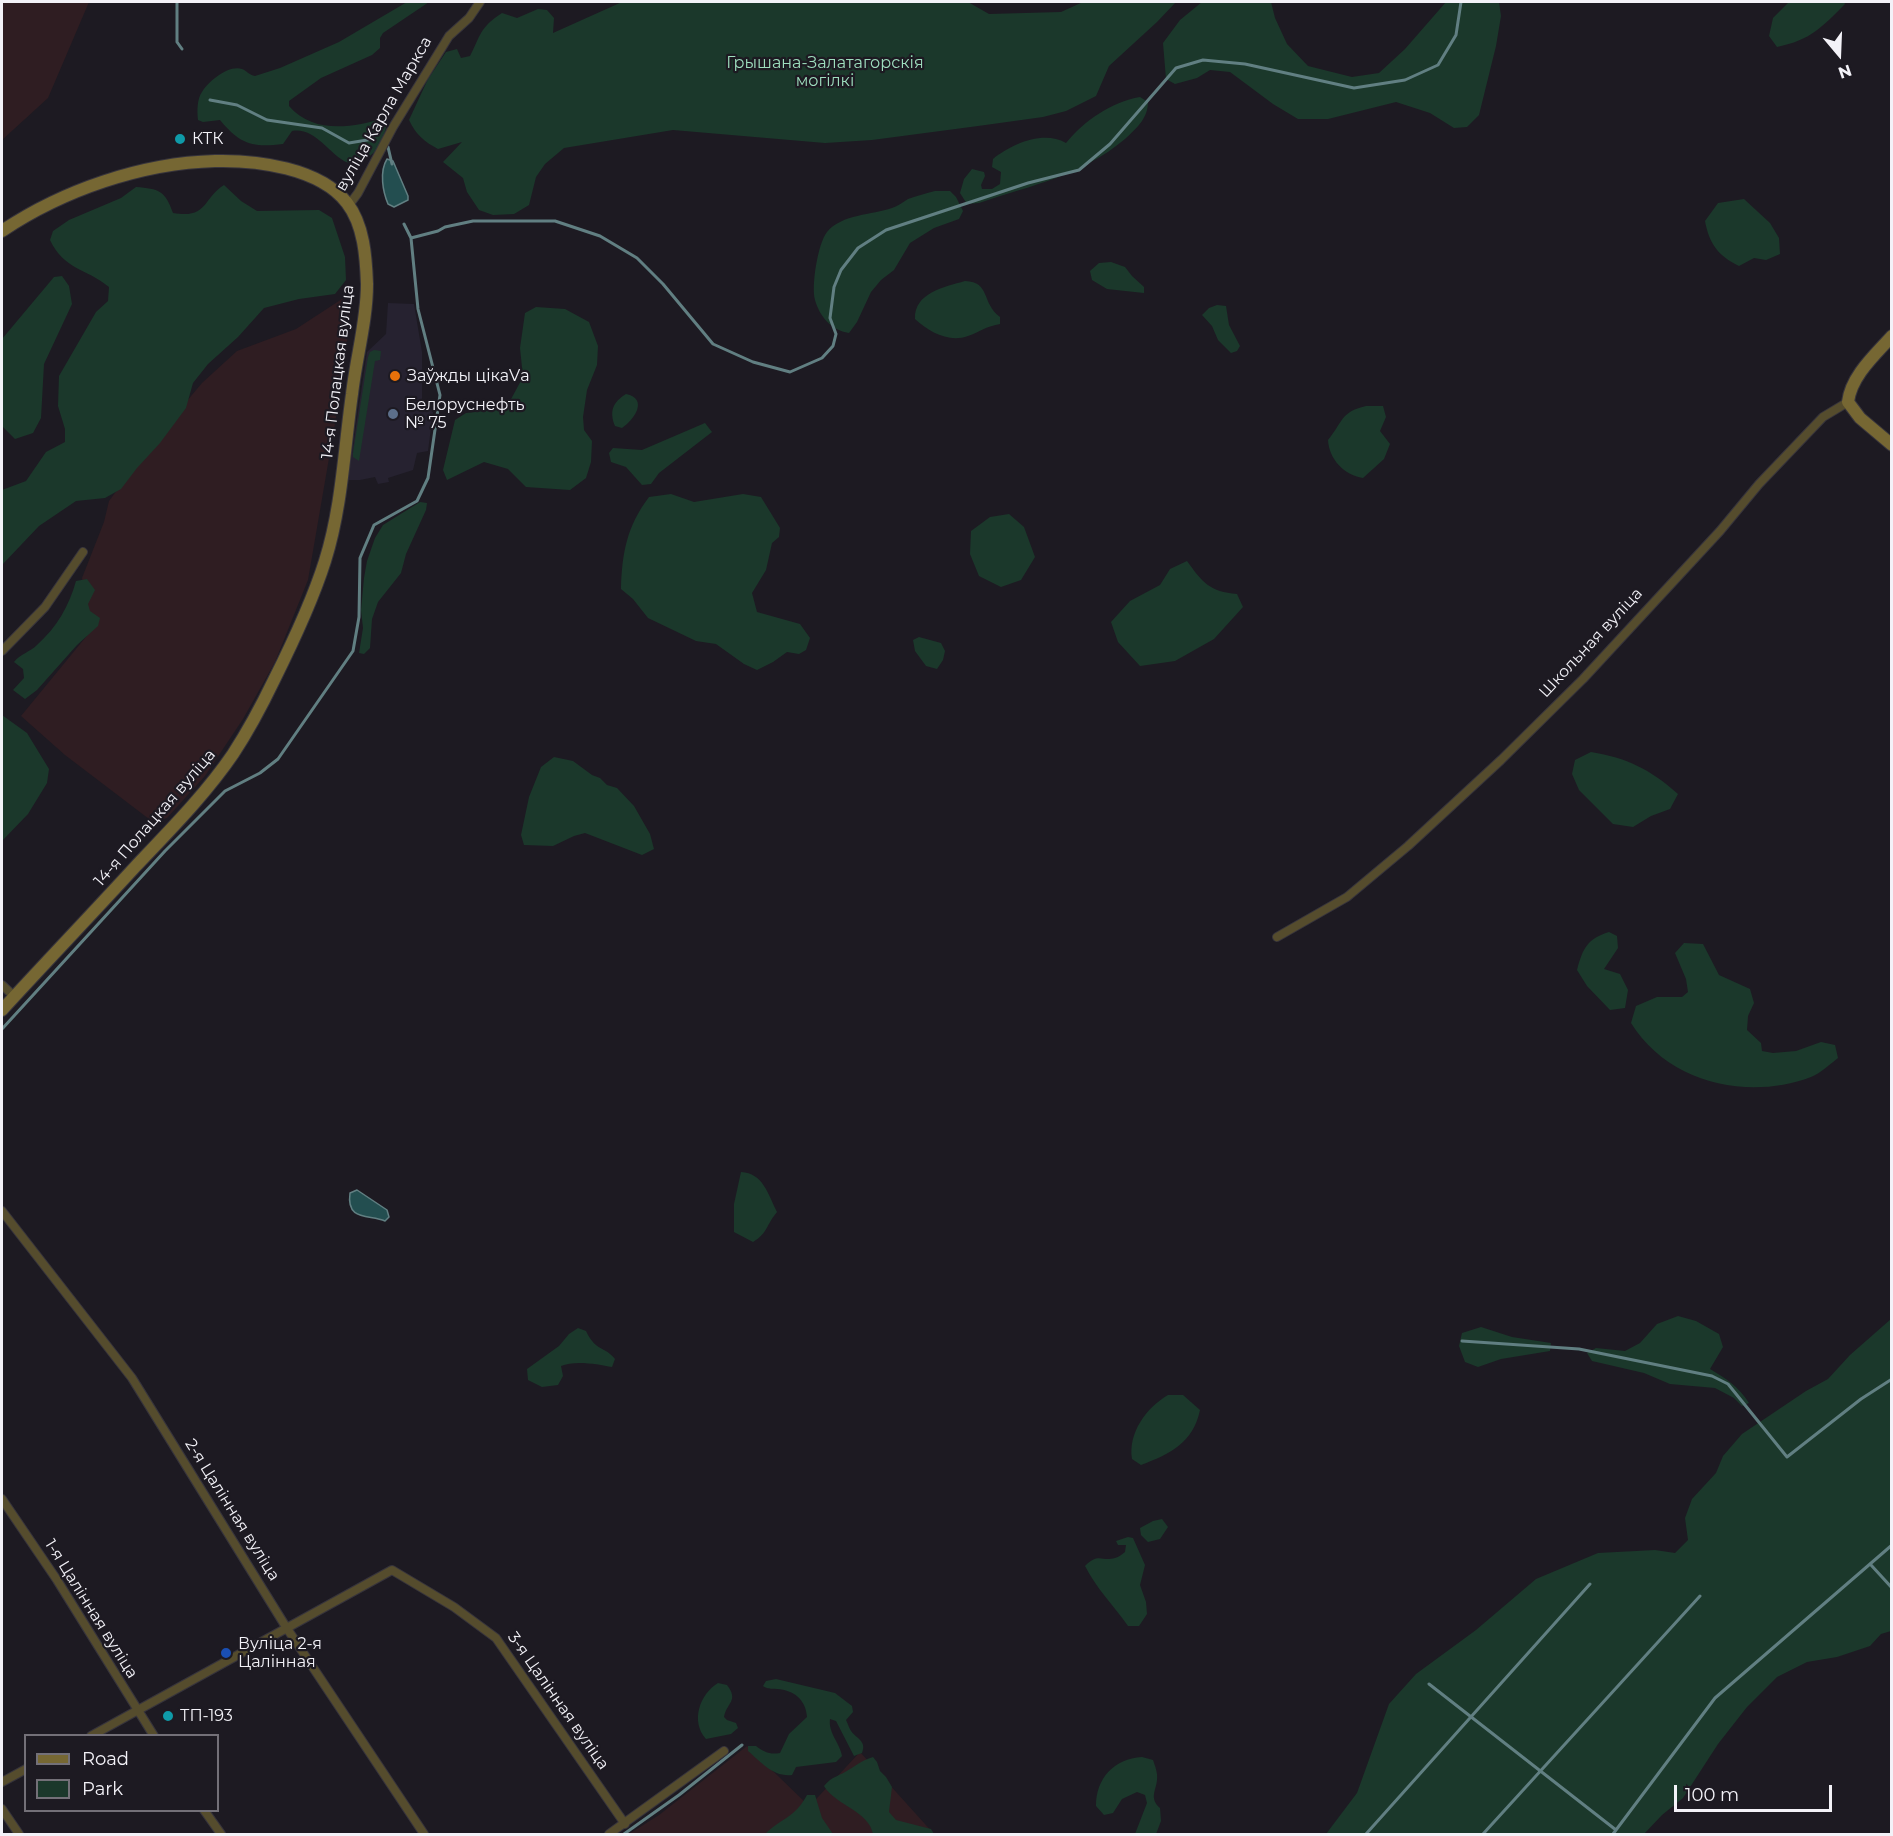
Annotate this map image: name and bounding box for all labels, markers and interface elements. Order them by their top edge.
north arrow [1809,24,1869,84]
street label: вуліца Карла Маркса [332,33,436,195]
park label: Грышана-Залатагорскія могілкі [726,53,924,91]
text: N [1836,60,1854,83]
place label: КТК [192,129,223,149]
marker: КТК [173,132,187,146]
street label: 14-я Полацкая вуліца [318,284,358,460]
place label: Заўжды цікаVа [407,366,530,386]
marker: Заўжды цікаVа [388,369,402,383]
place label: Белоруснефть № 75 [405,395,525,433]
marker: Белоруснефть № 75 [386,407,400,421]
street label: Школьная вуліца [1535,584,1647,702]
street label: 14-я Полацкая вуліца [90,746,220,890]
street label: 2-я Цалінная вуліца [181,1436,283,1584]
street label: 1-я Цалінная вуліца [40,1536,142,1682]
street label: 3-я Цалінная вуліца [503,1629,613,1773]
place label: Вуліца 2-я Цалінная [238,1634,322,1672]
marker: Вуліца 2-я Цалінная [219,1646,233,1660]
place label: ТП-193 [180,1706,233,1726]
marker: ТП-193 [161,1709,175,1723]
legend [24,1734,219,1812]
text: Road [82,1748,129,1770]
scale bar [1677,1773,1834,1811]
text: Park [82,1778,123,1800]
text: 100 m [1685,1784,1739,1806]

